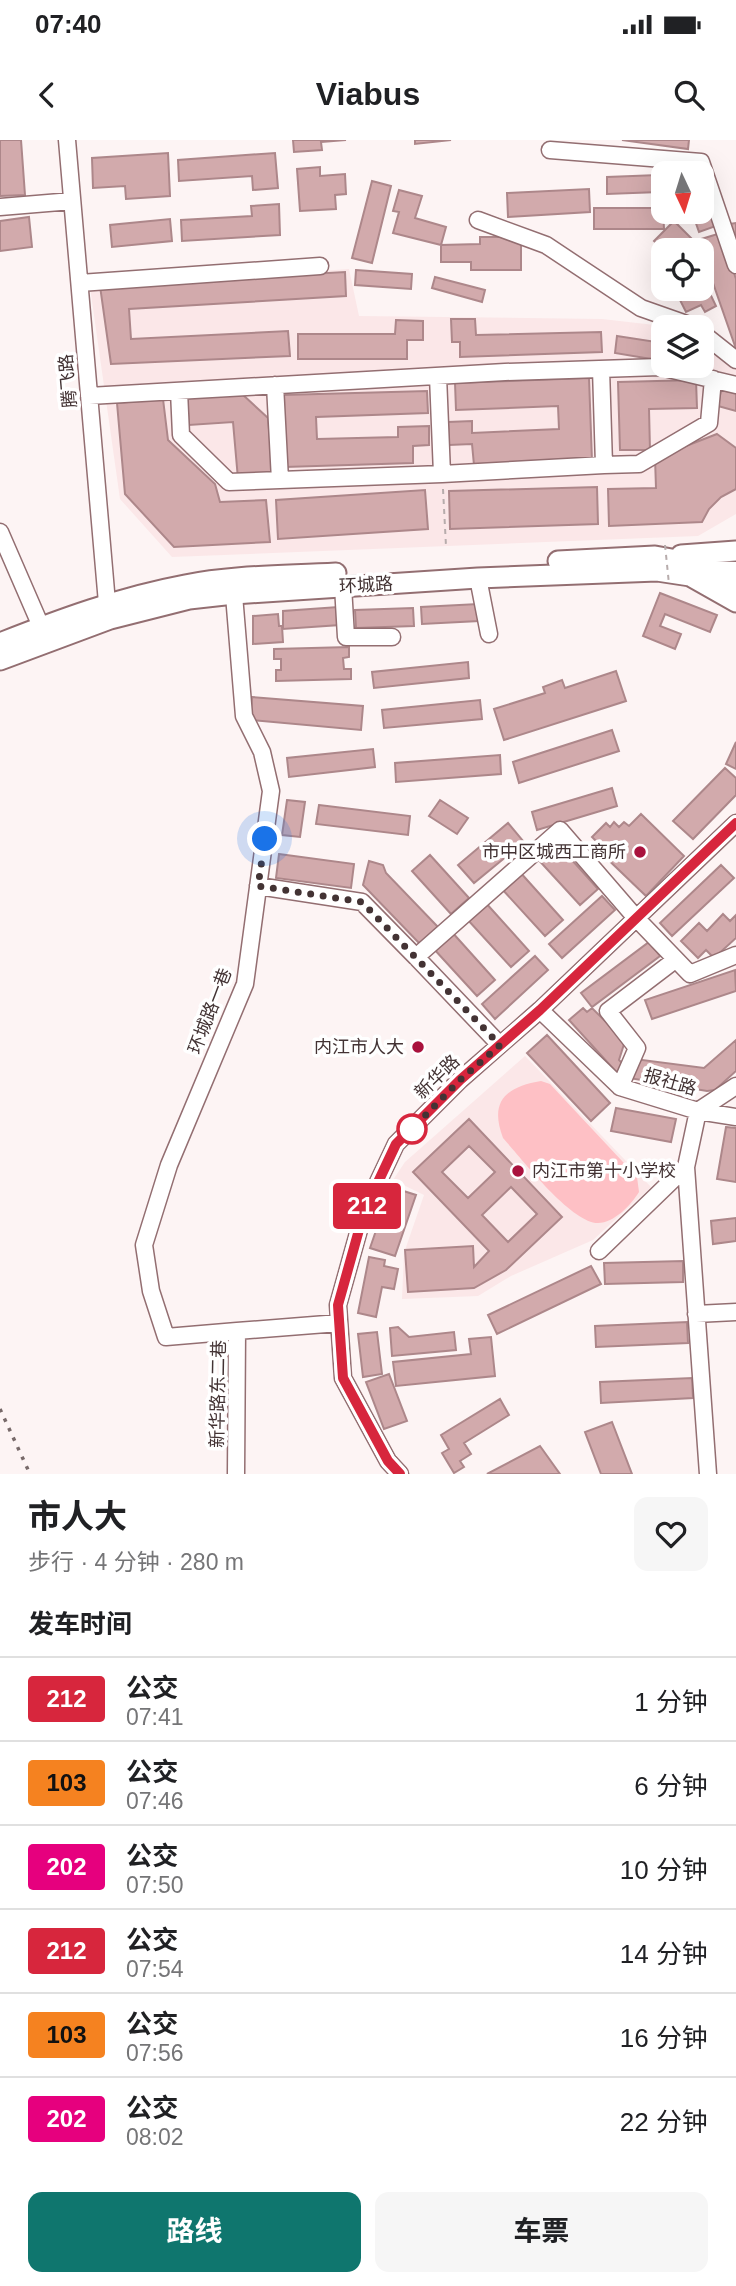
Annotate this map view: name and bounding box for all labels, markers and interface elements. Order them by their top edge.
text: 07:40 [35,9,102,39]
icon: back [28,76,66,114]
text: Viabus [316,76,420,112]
icon: search [670,76,708,114]
north arrow [651,161,714,224]
map controls [651,161,714,378]
button: locate [651,238,714,301]
button: layers [651,315,714,378]
street label: 腾飞路 [56,353,80,409]
street label: 环城路 [339,574,393,596]
your location [247,821,282,856]
place label: 市中区城西工商所 [482,842,626,862]
marker: 市中区城西工商所 [632,844,648,860]
street label: 环城路一巷 [185,965,235,1057]
place label: 内江市人大 [314,1037,404,1057]
marker: 内江市人大 [410,1039,426,1055]
street label: 新华路 [411,1051,463,1103]
street label: 报社路 [641,1065,699,1099]
unlabelled marker [397,1114,427,1144]
place label: 内江市第十小学校 [532,1161,676,1181]
marker: 内江市第十小学校 [510,1163,526,1179]
line badge: 212 [327,1183,407,1229]
text: 212 [347,1192,387,1219]
street label: 新华路东二巷 [207,1340,229,1448]
button: heart [634,1497,708,1571]
text: 市人大 [28,1498,127,1535]
text: 步行 · 4 分钟 · 280 m [28,1549,244,1575]
text: 发车时间 [28,1609,132,1639]
text: 公交 [126,1673,178,1703]
text: 212 [46,1685,87,1712]
text: 1 分钟 [634,1687,708,1717]
text: 07:41 [126,1704,184,1730]
text: 公交 [126,1757,178,1787]
text: 103 [46,1769,87,1796]
text: 6 分钟 [634,1771,708,1801]
text: 07:46 [126,1788,184,1814]
text: 公交 [126,1841,178,1871]
text: 202 [46,1853,87,1880]
text: 10 分钟 [620,1855,708,1885]
text: 07:50 [126,1872,184,1898]
text: 公交 [126,1925,178,1955]
text: 212 [46,1937,87,1964]
text: 14 分钟 [620,1939,708,1969]
text: 07:54 [126,1956,184,1982]
text: 公交 [126,2009,178,2039]
text: 103 [46,2021,87,2048]
text: 16 分钟 [620,2023,708,2053]
text: 07:56 [126,2040,184,2066]
text: 公交 [126,2093,178,2123]
text: 202 [46,2105,87,2132]
text: 22 分钟 [620,2107,708,2137]
text: 08:02 [126,2124,184,2150]
button: 路线 [28,2192,361,2272]
button: 车票 [375,2192,708,2272]

